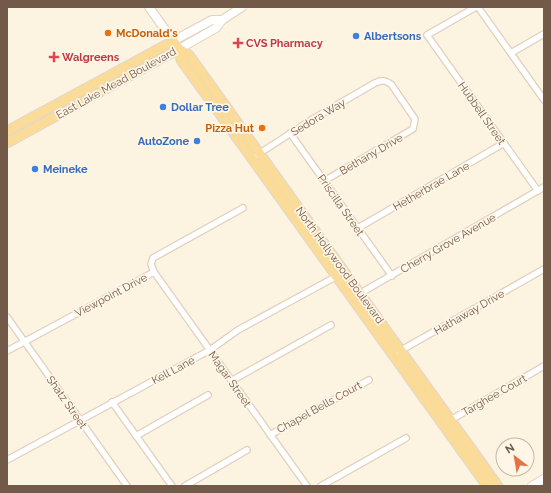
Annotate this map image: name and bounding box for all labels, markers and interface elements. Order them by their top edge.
place label: McDonald's [116,27,178,40]
marker: McDonald's [103,28,113,38]
place label: Albertsons [364,30,422,43]
marker: Albertsons [351,31,361,41]
place label: CVS Pharmacy [246,37,323,50]
marker: CVS Pharmacy [233,38,243,48]
street label: East Lake Mead Boulevard [54,45,179,122]
place label: Walgreens [62,51,120,64]
marker: Walgreens [49,52,59,62]
street label: Hubbell Street [455,79,508,147]
street label: Sedora Way [289,96,348,139]
place label: Dollar Tree [171,101,229,114]
marker: Dollar Tree [158,102,168,112]
place label: Pizza Hut [205,122,255,135]
marker: Pizza Hut [257,123,267,133]
street label: Bethany Drive [337,131,406,178]
place label: AutoZone [138,135,189,148]
marker: AutoZone [192,136,202,146]
street label: Hetherbrae Lane [391,159,472,214]
place label: Meineke [43,163,88,176]
marker: Meineke [30,164,40,174]
street label: Priscilla Street [315,172,367,239]
street label: North Hollywood Boulevard [293,204,387,326]
street label: Cherry Grove Avenue [398,211,499,276]
street label: Viewpoint Drive [73,271,150,320]
street label: Hathaway Drive [432,287,507,338]
street label: Magar Street [206,349,254,410]
street label: Kell Lane [149,353,197,387]
street label: Targhee Court [460,372,529,419]
street label: Shatz Street [44,373,90,431]
street label: Chapel Bells Court [275,379,364,436]
north arrow [495,437,535,477]
text: N [503,441,517,457]

